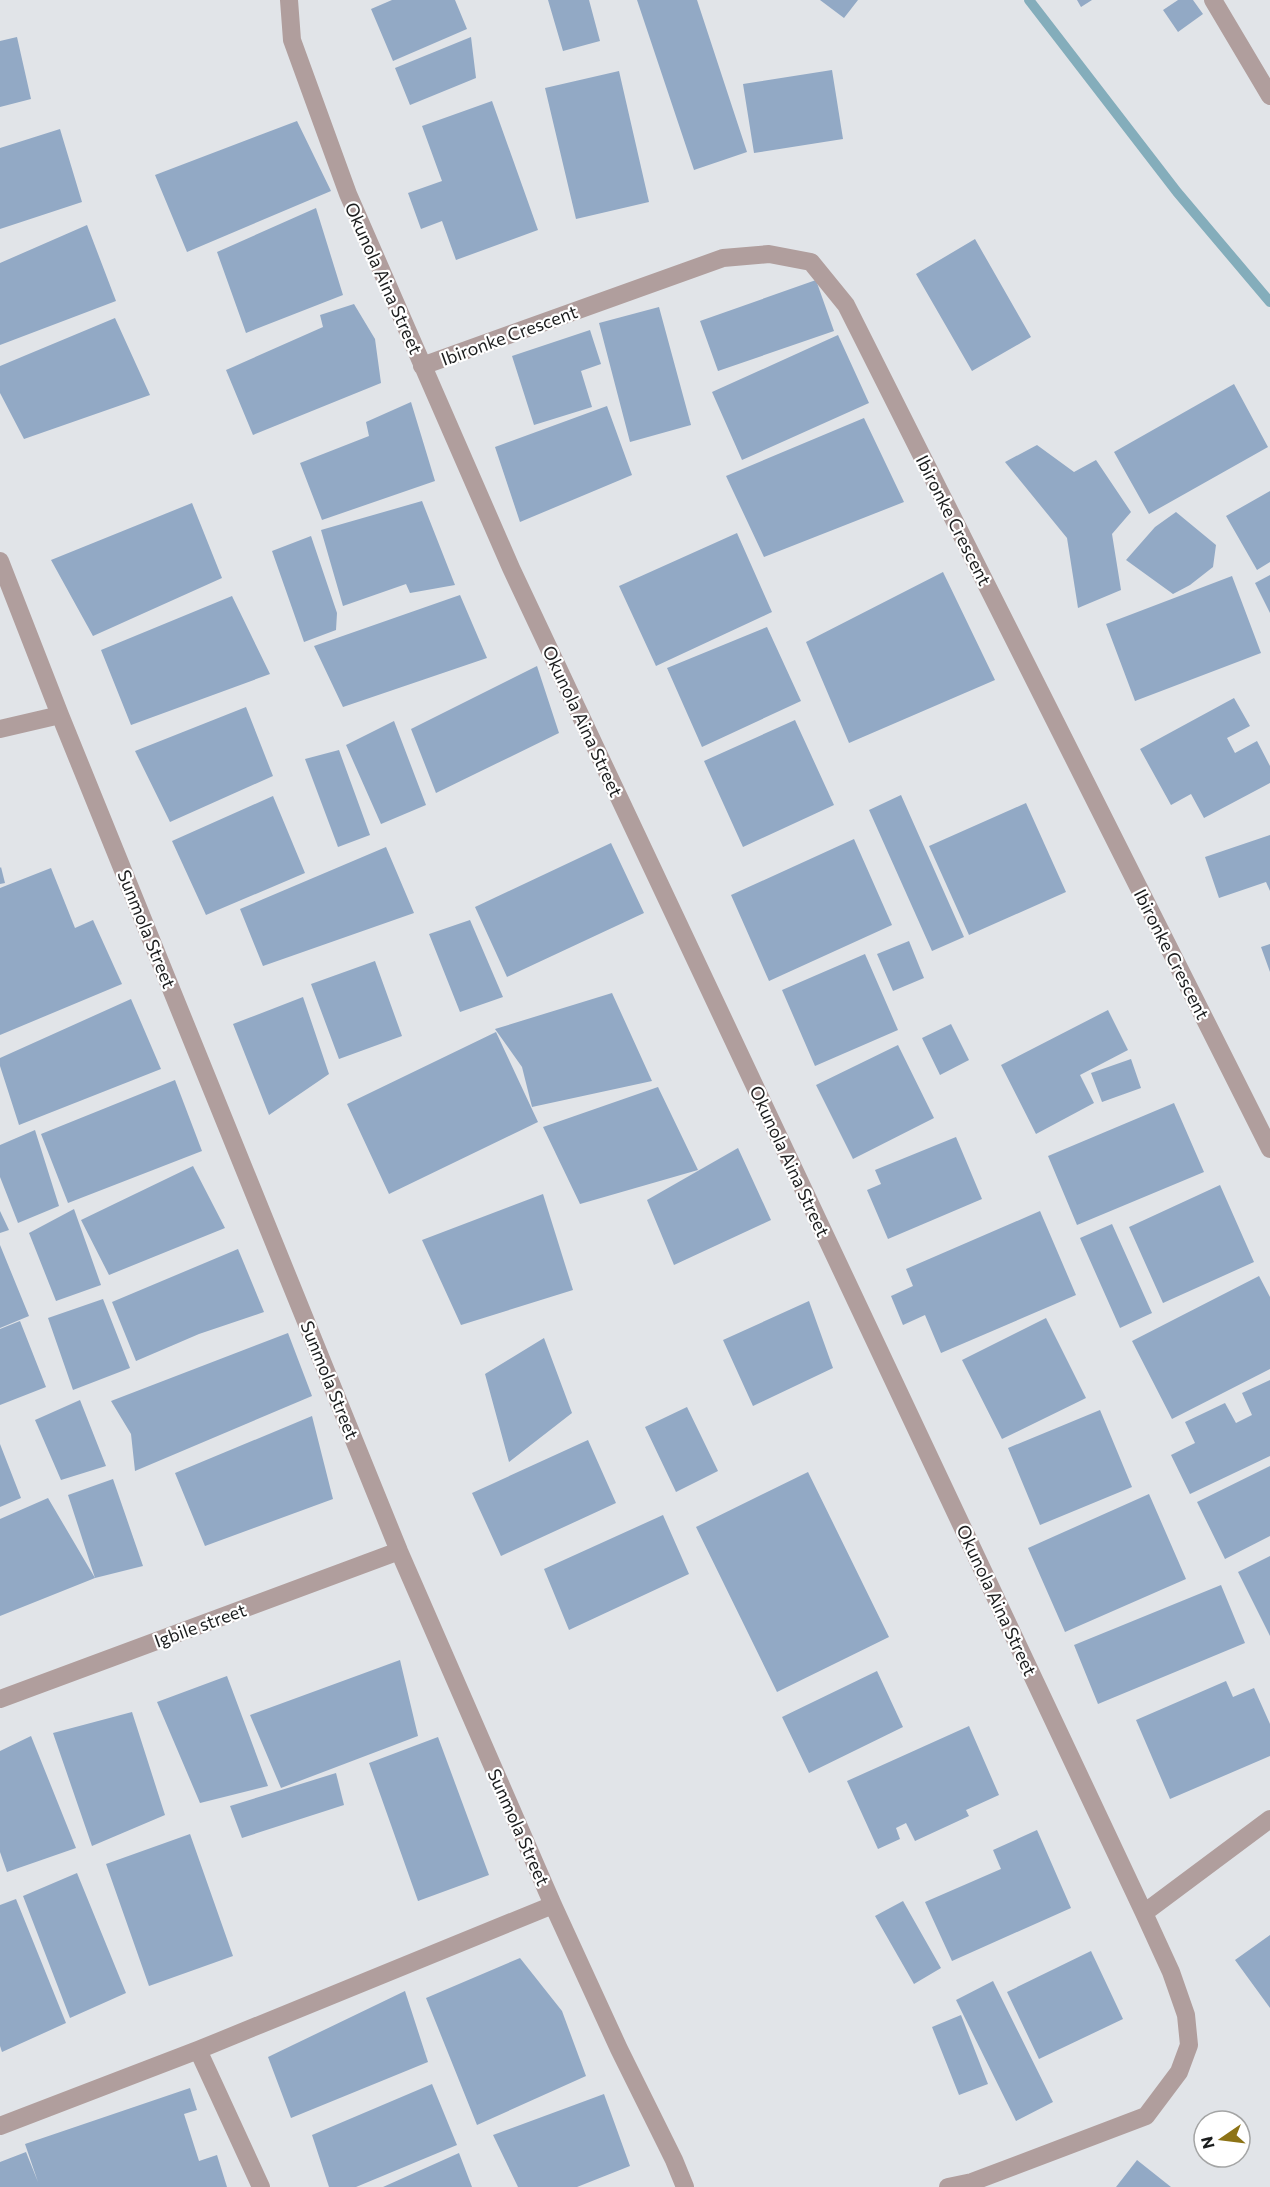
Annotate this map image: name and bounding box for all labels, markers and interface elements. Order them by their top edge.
street label: Okunola Aina Street [341,199,427,357]
street label: Ibironke Crescent [438,300,580,370]
street label: Ibironke Crescent [912,451,996,589]
street label: Okunola Aina Street [538,642,628,800]
street label: Sunmola Street [113,867,181,991]
street label: Ibironke Crescent [1130,885,1214,1023]
street label: Okunola Aina Street [745,1082,835,1240]
street label: Sunmola Street [296,1318,364,1442]
street label: Okunola Aina Street [952,1521,1042,1679]
street label: Igbile street [151,1598,249,1652]
street label: Sunmola Street [483,1765,555,1889]
north arrow [1192,2109,1252,2169]
text: N [1196,2135,1218,2151]

